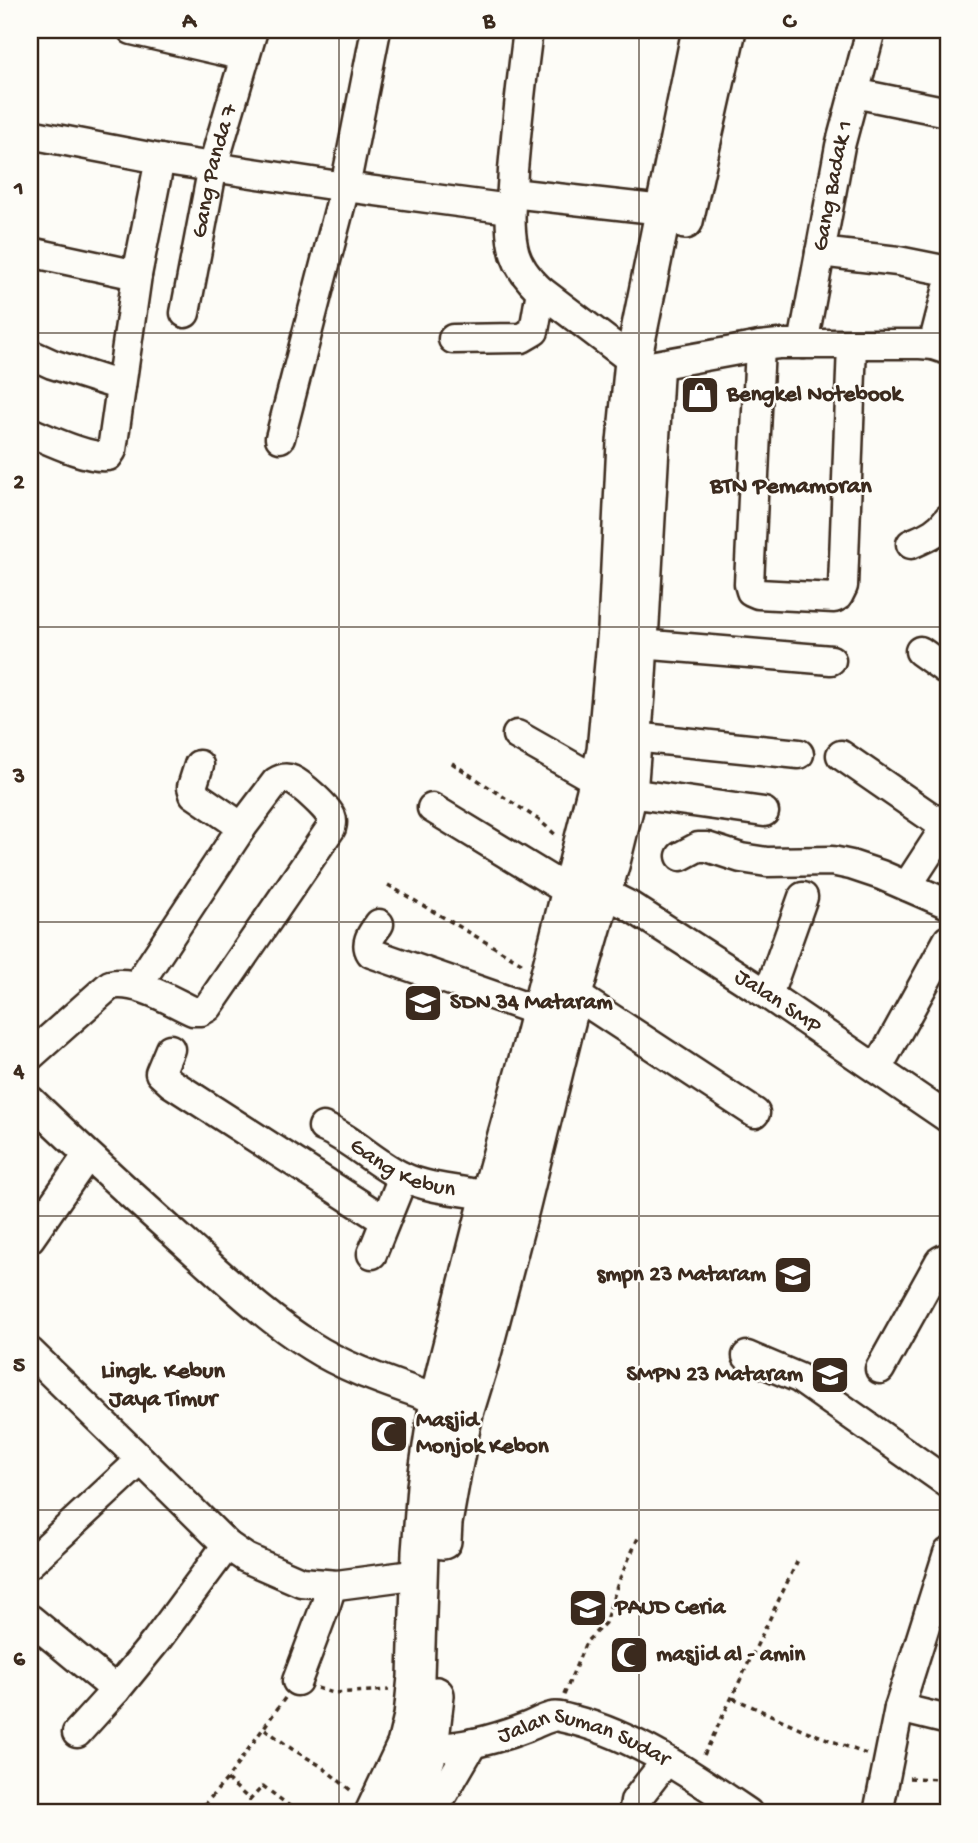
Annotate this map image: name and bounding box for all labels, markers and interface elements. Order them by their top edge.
text: A [181,9,197,36]
text: B [482,9,496,36]
text: C [783,9,798,36]
street label: Gang Panda 7 [186,100,244,240]
street label: Gang Badak 1 [807,118,860,253]
text: 1 [13,176,24,203]
shop icon: Bengkel Notebook [679,374,721,416]
place label: Bengkel Notebook [726,382,905,409]
text: 2 [13,470,25,497]
district label: BTN Pemamoran [709,473,872,502]
text: 3 [12,764,25,791]
street label: Jalan SMP [729,963,826,1041]
school or university icon: SDN 34 Mataram [402,982,444,1024]
place label: SDN 34 Mataram [450,990,613,1017]
text: 4 [13,1059,25,1086]
street label: Gang Kebun [344,1132,457,1204]
school or university icon: smpn 23 Mataram [772,1254,814,1296]
place label: smpn 23 Mataram [597,1262,767,1289]
text: 5 [13,1353,25,1380]
school or university icon: SMPN 23 Mataram [809,1354,851,1396]
district label: Lingk. Kebun Jaya Timur [101,1358,226,1415]
place label: SMPN 23 Mataram [626,1362,804,1389]
place label: Masjid Monjok Kebon [416,1408,550,1461]
mosque icon: Masjid Monjok Kebon [368,1413,410,1455]
school or university icon: PAUD Ceria [567,1587,609,1629]
place label: PAUD Ceria [613,1595,726,1622]
mosque icon: masjid al - amin [608,1634,650,1676]
place label: masjid al - amin [656,1642,806,1669]
text: 6 [13,1647,26,1674]
street label: Jalan Suman Sudar [495,1703,676,1774]

